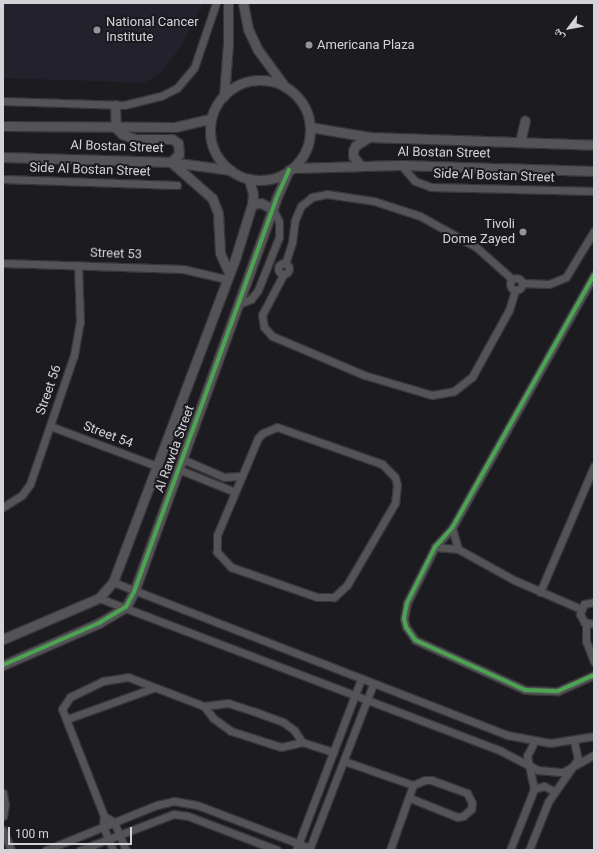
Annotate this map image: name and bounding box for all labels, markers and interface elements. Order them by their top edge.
north arrow [549,8,589,48]
place label: National Cancer Institute [106,15,199,46]
marker: National Cancer Institute [91,24,103,36]
text: ش [550,26,567,43]
place label: Americana Plaza [317,37,415,53]
marker: Americana Plaza [304,40,314,50]
street label: Al Bostan Street [70,138,164,156]
street label: Al Bostan Street [397,144,491,162]
street label: Side Al Bostan Street [29,160,151,180]
street label: Side Al Bostan Street [433,166,555,186]
place label: Tivoli Dome Zayed [442,217,515,248]
marker: Tivoli Dome Zayed [518,227,528,237]
street label: Street 53 [90,245,142,263]
street label: Street 56 [33,363,65,417]
street label: Al Rawda Street [152,403,198,495]
street label: Street 54 [81,418,135,452]
scale bar [10,819,134,845]
text: 100 m [15,827,49,841]

